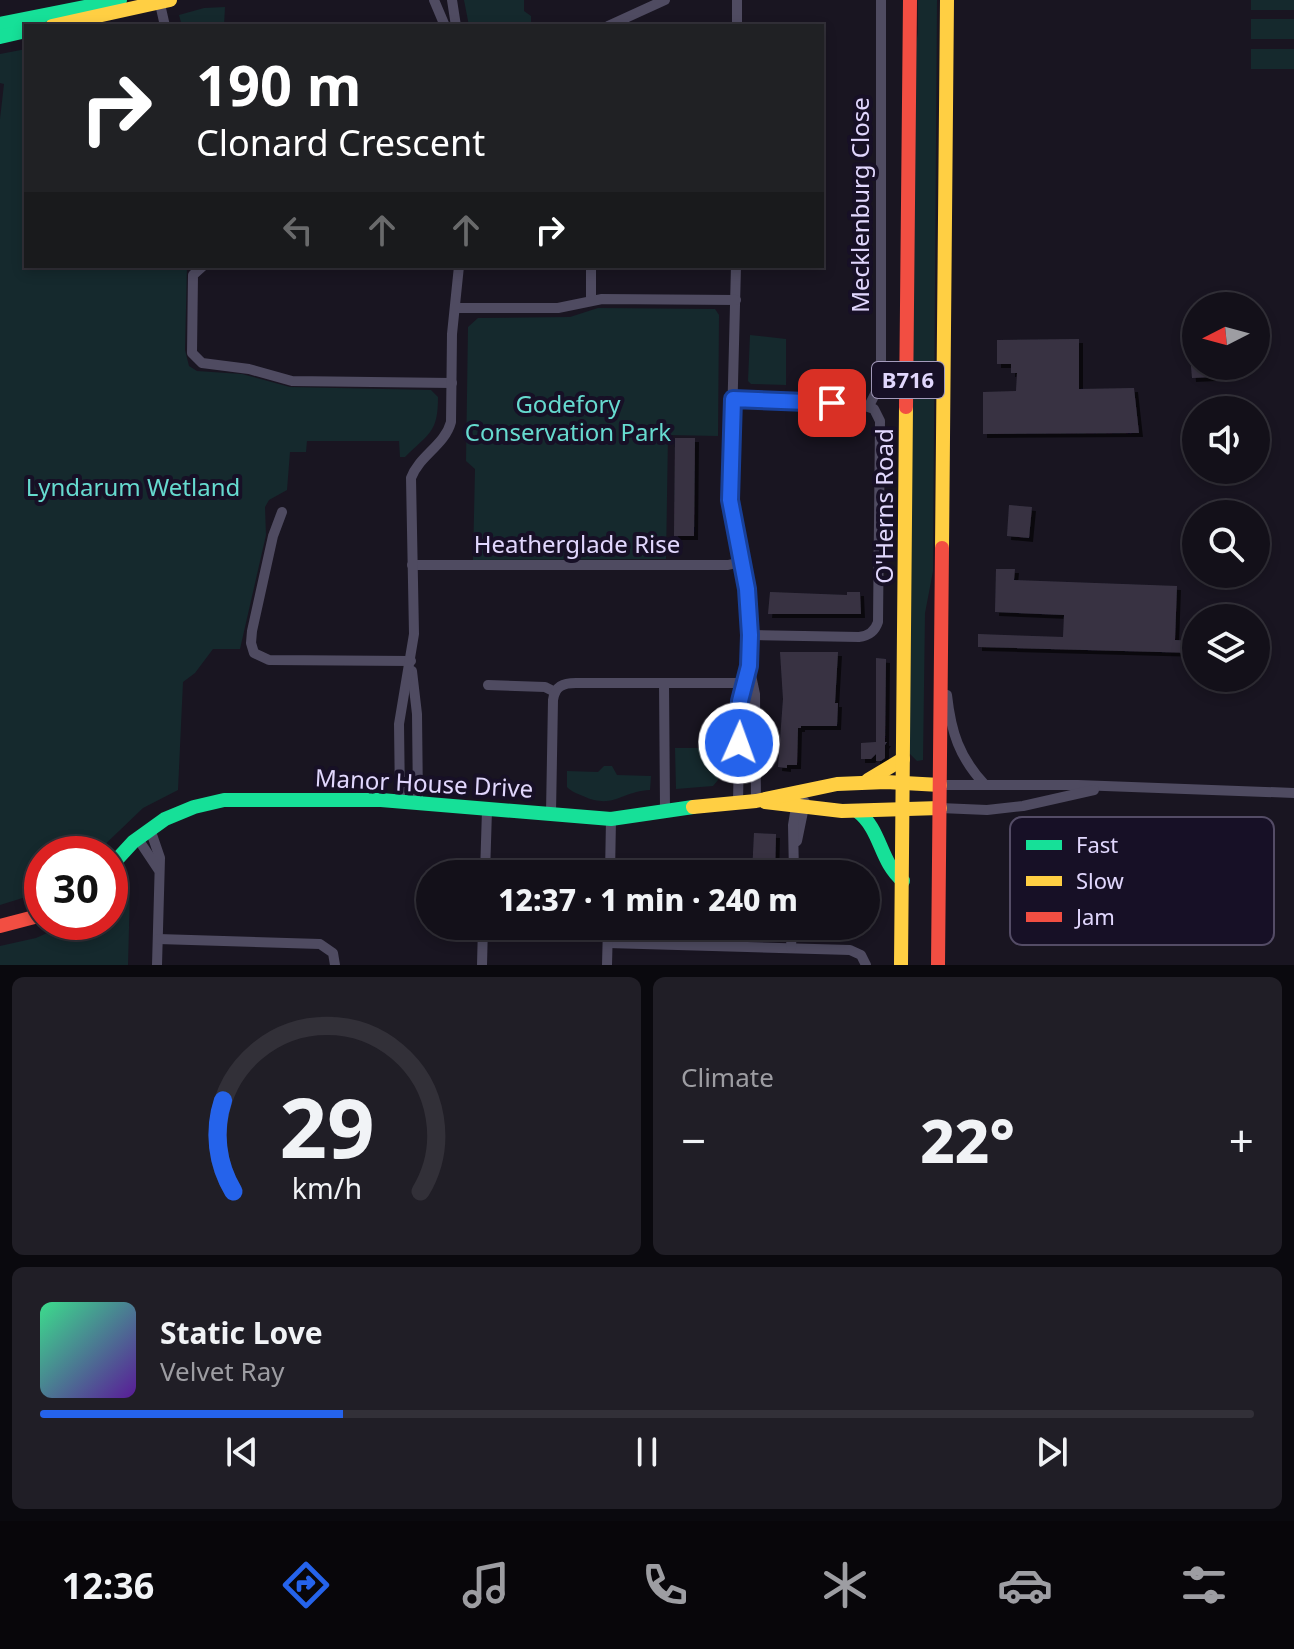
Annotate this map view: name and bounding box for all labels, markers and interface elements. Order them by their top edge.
text: 190 m [196,46,361,122]
icon: right [64,56,168,160]
street label: Mecklenburg Close [843,97,876,313]
text: Clonard Crescent [196,118,485,167]
icon: left [276,208,320,252]
icon: ahead [360,208,404,252]
icon: ahead [444,208,488,252]
icon: right [528,208,572,252]
north arrow [1182,292,1270,380]
map controls [1182,292,1270,692]
road number: B716 [872,362,944,398]
pin [798,369,866,437]
icon: arrive [810,381,854,425]
park label: Godefory Conservation Park [465,387,671,448]
button: sound [1182,396,1270,484]
street label: O'Herns Road [867,428,900,584]
park label: Lyndarum Wetland [26,470,240,503]
button: search [1182,500,1270,588]
street label: Heatherglade Rise [474,527,680,560]
button: layers [1182,604,1270,692]
position arrow [697,701,781,785]
street label: Manor House Drive [314,760,534,805]
legend [1010,817,1274,945]
text: Fast [1076,829,1118,859]
speed limit sign: 30 [24,836,128,940]
text: Slow [1076,865,1125,895]
text: 12:37 · 1 min · 240 m [498,879,798,920]
text: Jam [1074,901,1115,931]
text: Climate [681,1059,774,1095]
text: 29 [279,1069,374,1182]
text: 22° [920,1099,1015,1181]
text: − [681,1110,706,1170]
text: + [1229,1110,1254,1170]
text: km/h [291,1168,362,1207]
text: Static Love [160,1312,323,1353]
text: Velvet Ray [160,1353,285,1389]
icon: previous [220,1430,264,1474]
icon: pause [625,1430,669,1474]
icon: next [1030,1430,1074,1474]
icon: directions [278,1557,334,1613]
icon: music [458,1557,514,1613]
icon: phone [637,1557,693,1613]
icon: climate [817,1557,873,1613]
icon: car [997,1557,1053,1613]
icon: filters [1176,1557,1232,1613]
text: 12:36 [62,1561,154,1610]

